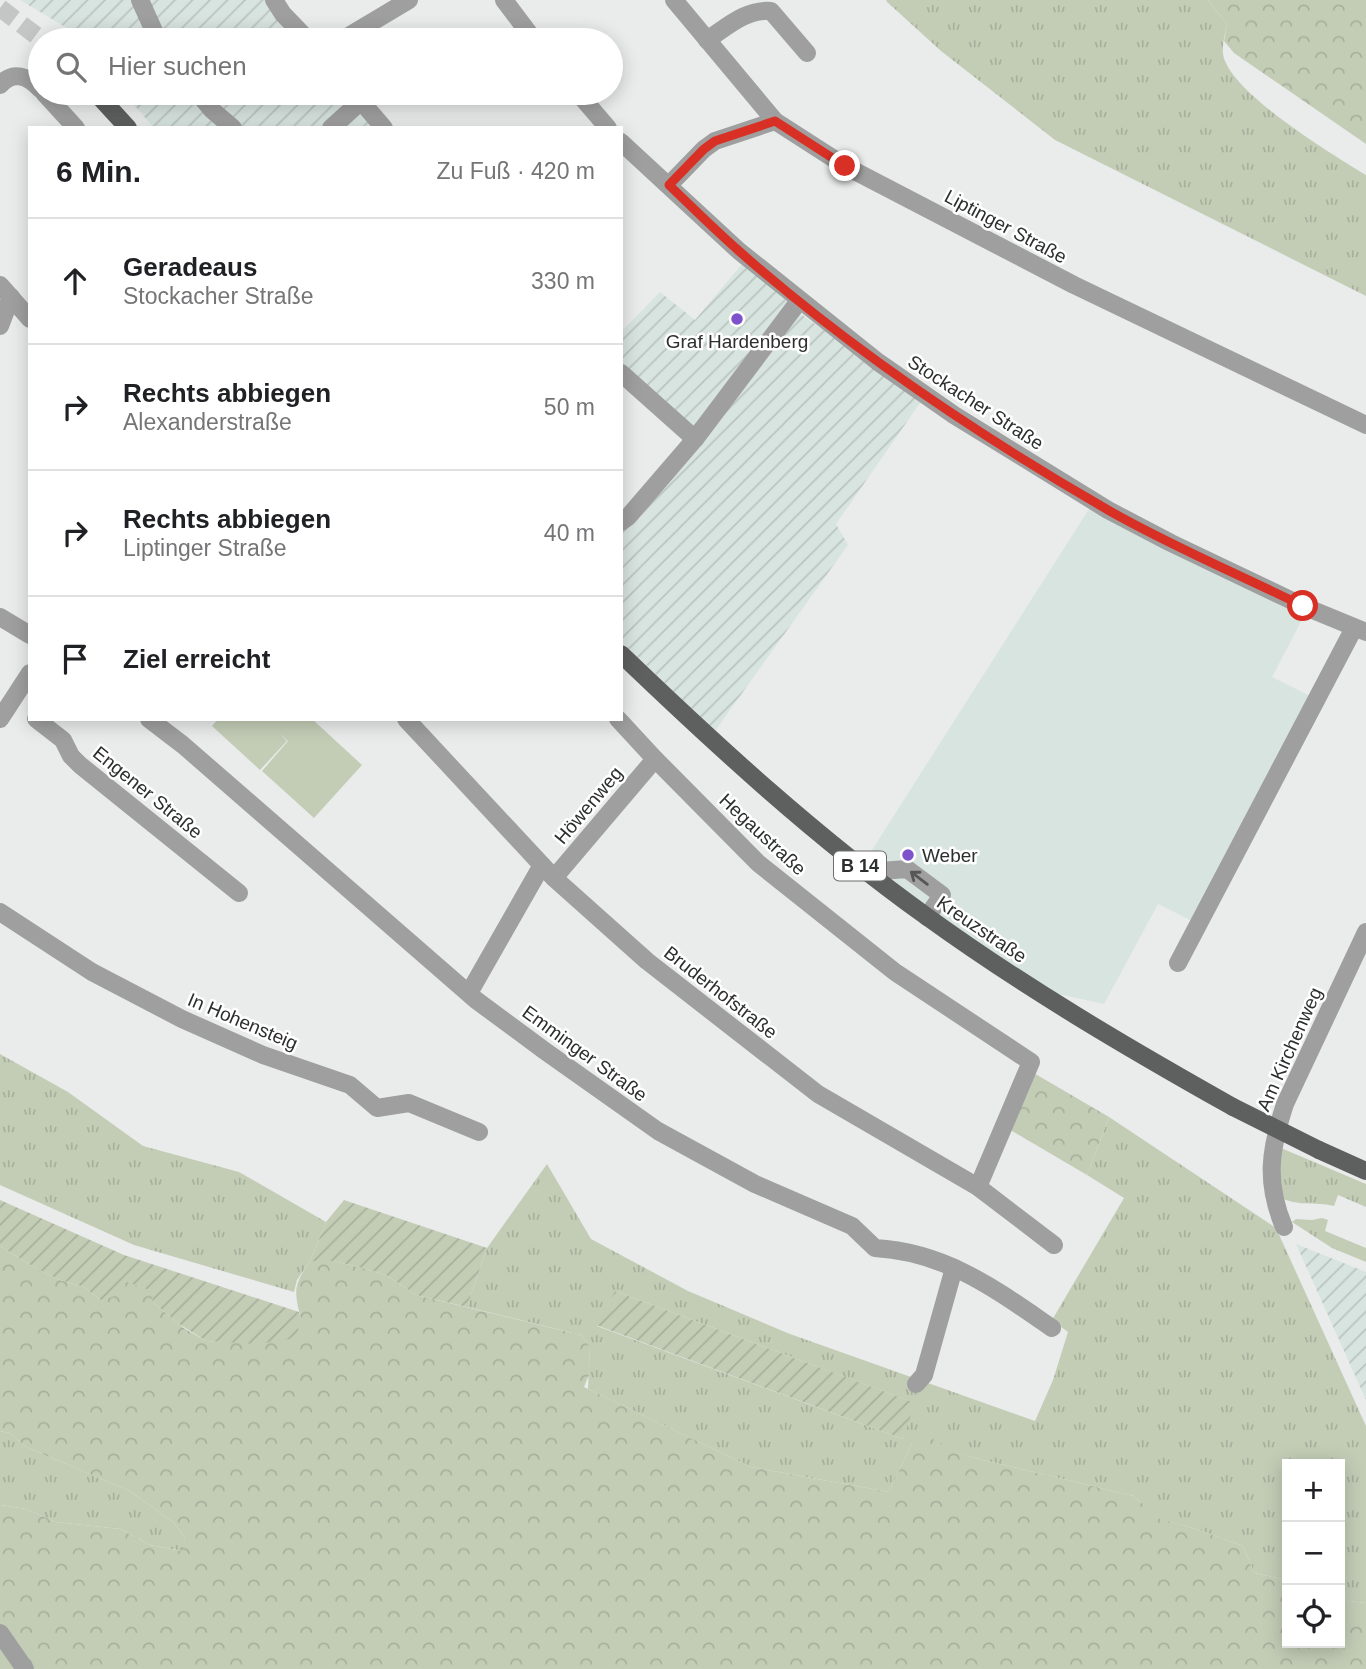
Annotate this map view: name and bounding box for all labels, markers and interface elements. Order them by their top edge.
search box [28,28,623,105]
icon: search [52,48,90,86]
text: Hier suchen [108,51,247,81]
route end [829,150,860,181]
text: 6 Min. [56,155,141,188]
text: Zu Fuß · 420 m [437,158,595,184]
street label: Liptinger Straße [941,185,1070,267]
text: Geradeaus [123,252,257,282]
icon: ahead [56,262,94,300]
text: 330 m [531,268,595,294]
text: Stockacher Straße [123,283,313,309]
marker: Graf Hardenberg [729,311,745,327]
place label: Graf Hardenberg [666,331,808,352]
street label: Stockacher Straße [904,351,1047,454]
text: Rechts abbiegen [123,378,331,408]
icon: right [56,388,94,426]
text: 50 m [544,394,595,420]
text: Alexanderstraße [123,409,292,435]
text: Rechts abbiegen [123,504,331,534]
icon: right [56,514,94,552]
text: 40 m [544,520,595,546]
text: Liptinger Straße [123,535,287,561]
route start [1287,590,1318,621]
icon: arrive [56,640,94,678]
text: Ziel erreicht [123,644,270,674]
street label: Engener Straße [89,742,206,843]
street label: Höwenweg [550,763,627,848]
street label: Hegaustraße [715,789,810,880]
place label: Weber [922,845,978,866]
marker: Weber [900,847,916,863]
road number: B 14 [834,852,886,880]
one-way arrow [910,871,929,885]
street label: Kreuzstraße [933,892,1030,967]
street label: Bruderhofstraße [660,942,781,1043]
street label: Am Kirchenweg [1253,984,1326,1114]
street label: In Hohensteig [185,989,301,1054]
street label: Emminger Straße [518,1001,651,1106]
map controls [1282,1459,1345,1648]
button: + [1282,1459,1345,1522]
button: − [1282,1522,1345,1585]
button: locate [1282,1585,1345,1648]

